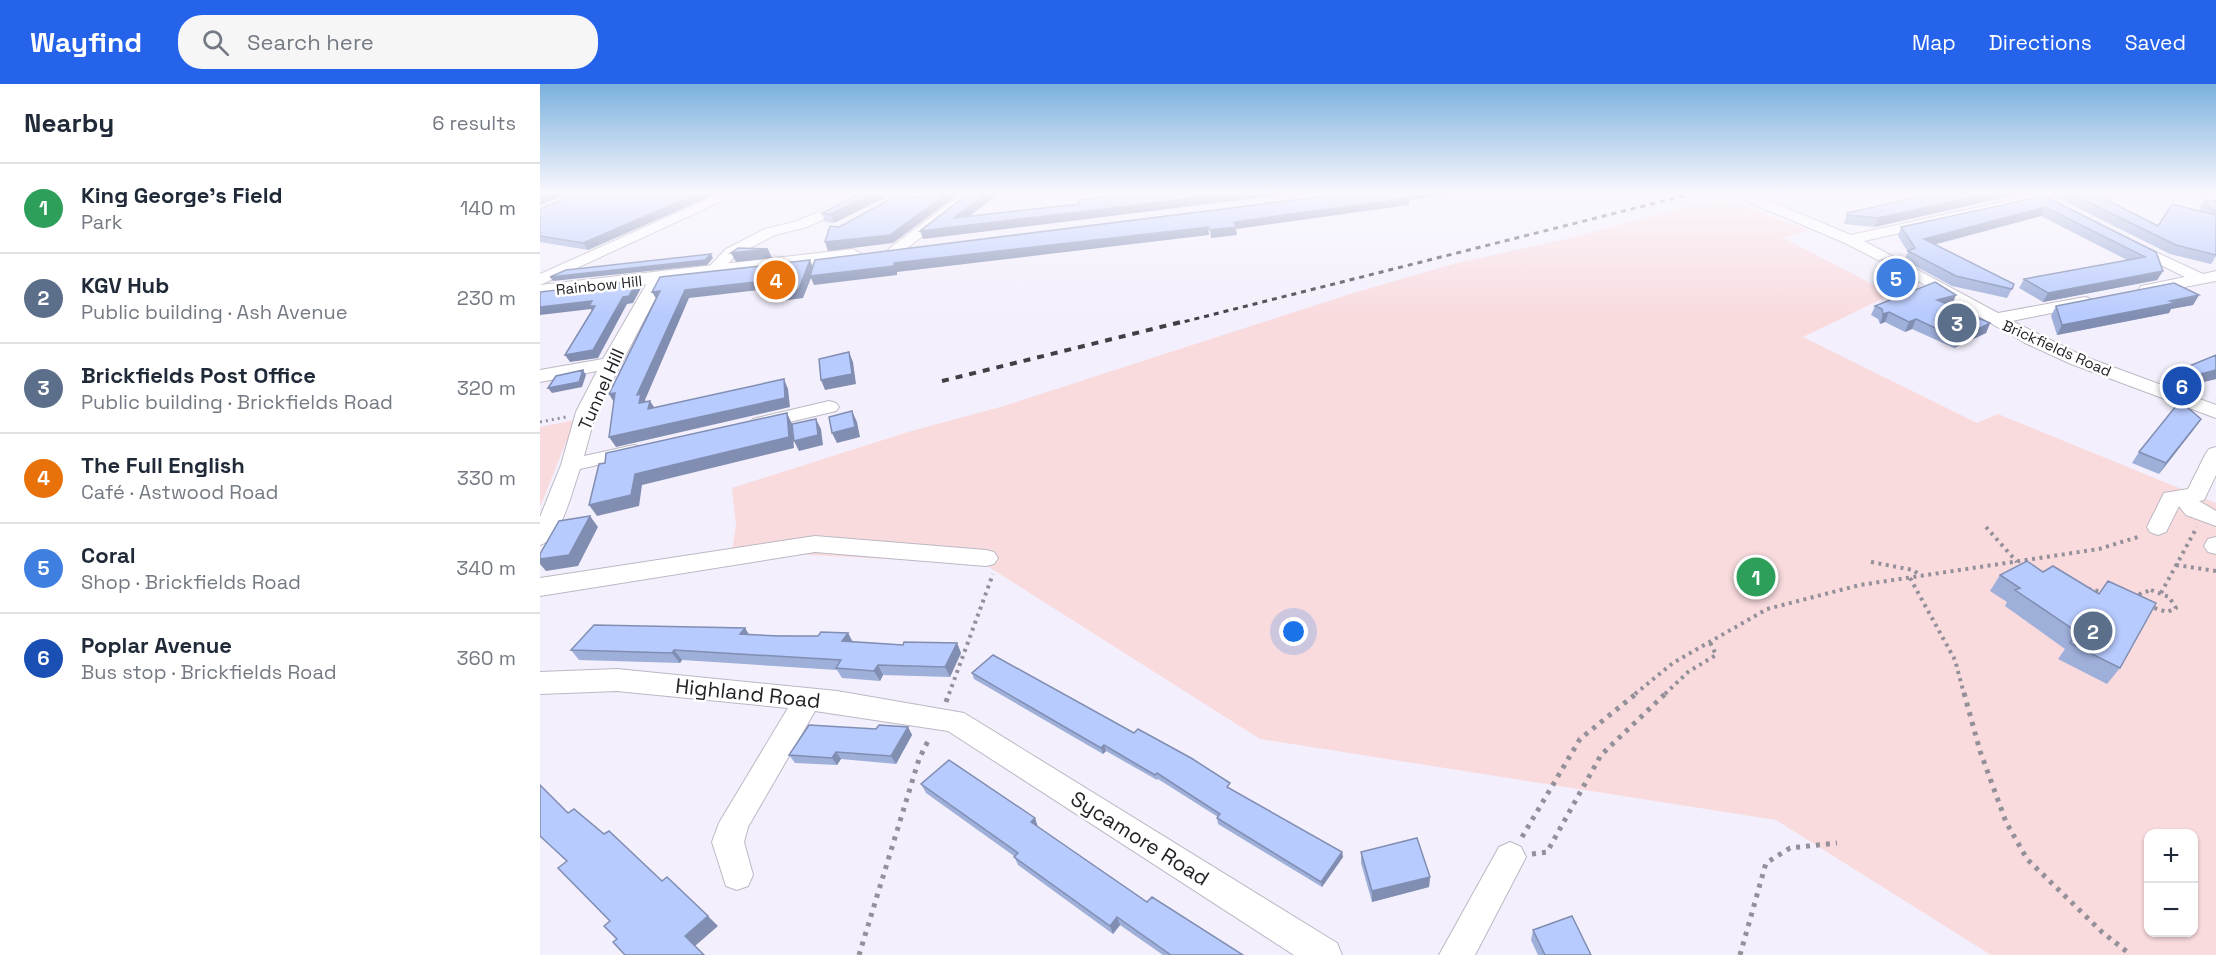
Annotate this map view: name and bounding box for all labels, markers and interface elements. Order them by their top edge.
search box [178,15,598,69]
text: Wayfind [30,24,142,60]
icon: search [199,26,232,59]
text: Search here [247,28,374,56]
text: Map [1912,29,1956,56]
text: Directions [1989,29,2092,56]
text: Saved [2125,29,2186,56]
text: Nearby [24,106,114,140]
text: 6 results [432,110,516,136]
text: King George's Field [81,181,283,209]
text: 1 [39,195,48,221]
text: 140 m [460,195,516,221]
text: Park [81,209,123,235]
pin: 5 [1876,256,1916,300]
pin: 4 [756,258,796,302]
text: KGV Hub [81,271,169,299]
street label: Rainbow Hill [555,271,643,299]
text: 2 [38,285,49,311]
text: 230 m [457,285,516,311]
text: Public building · Ash Avenue [81,299,348,325]
pin: 3 [1938,300,1976,346]
street label: Brickfields Road [2000,316,2114,380]
street label: Tunnel Hill [573,345,629,433]
text: Brickfields Post Office [81,361,316,389]
pin: 6 [2162,364,2202,408]
text: 3 [37,375,50,401]
text: 320 m [457,375,516,401]
text: Public building · Brickfields Road [81,389,393,415]
text: The Full English [81,451,245,479]
text: 4 [37,465,50,491]
text: 330 m [457,465,516,491]
text: Café · Astwood Road [81,479,278,505]
text: Coral [81,541,136,569]
pin: 1 [1736,554,1776,600]
text: 5 [38,555,50,581]
text: 340 m [456,555,516,581]
text: Shop · Brickfields Road [81,569,301,595]
pin: 2 [2074,608,2112,654]
your location [1279,617,1308,646]
text: Poplar Avenue [81,631,232,659]
text: 6 [37,645,50,671]
text: 360 m [457,645,516,671]
text: Bus stop · Brickfields Road [81,659,337,685]
street label: Highland Road [674,672,822,714]
street label: Sycamore Road [1066,785,1214,891]
map controls [2144,829,2198,937]
button: + [2144,829,2198,883]
button: − [2144,883,2198,937]

